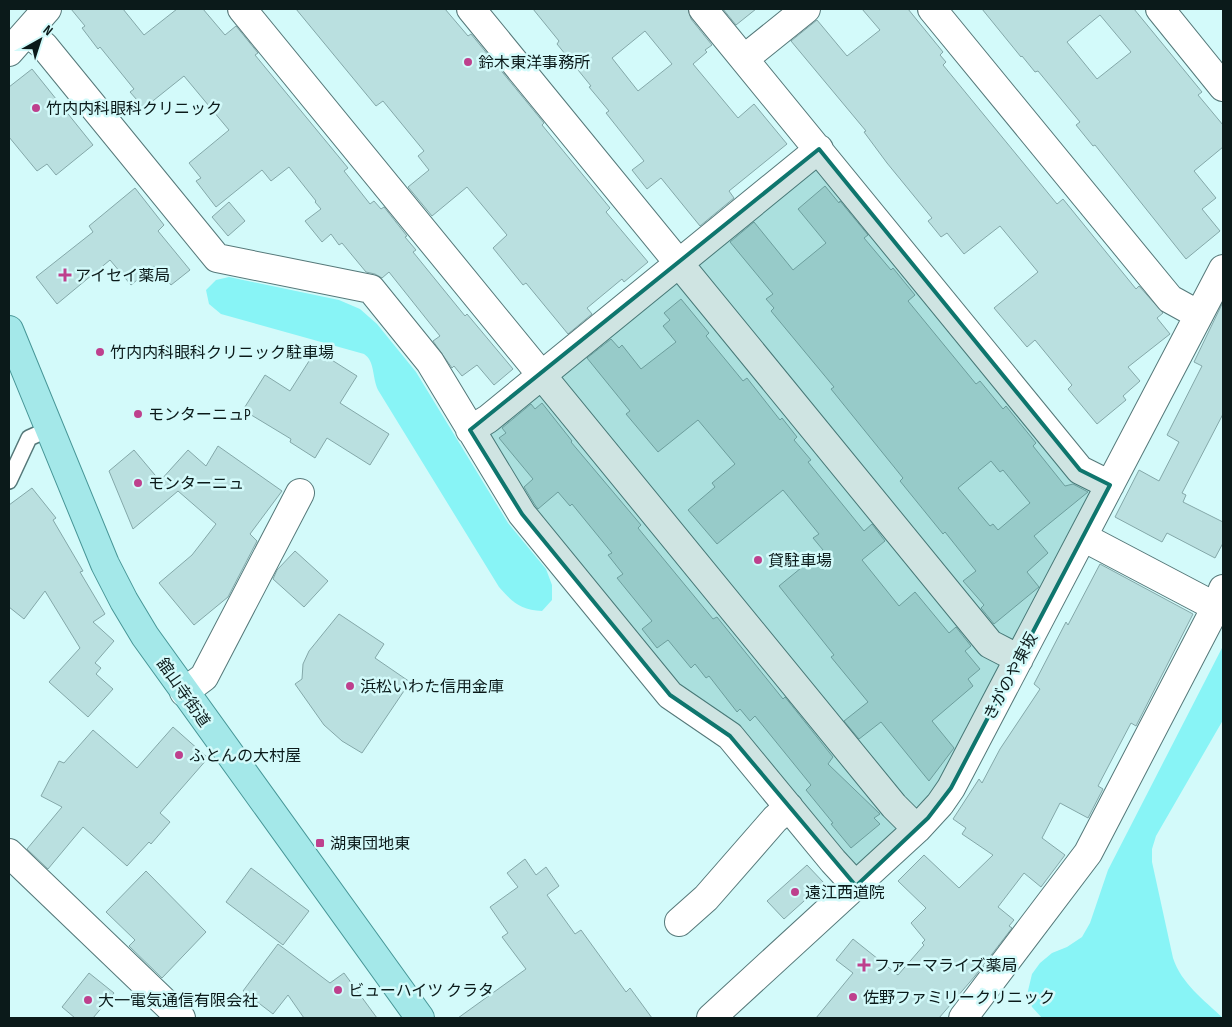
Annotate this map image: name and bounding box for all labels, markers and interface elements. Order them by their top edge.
north arrow [15,15,65,65]
text: N [40,21,56,39]
place label: 鈴木東洋事務所 [478,54,590,73]
marker: 鈴木東洋事務所 [462,56,474,68]
place label: 竹内内科眼科クリニック [46,100,222,119]
marker: 竹内内科眼科クリニック [30,102,42,114]
place label: アイセイ薬局 [75,267,170,286]
marker: アイセイ薬局 [59,269,71,281]
place label: 竹内内科眼科クリニック駐車場 [110,344,334,363]
marker: 竹内内科眼科クリニック駐車場 [94,346,106,358]
place label: モンターニュP [148,406,251,425]
marker: モンターニュP [132,408,144,420]
place label: モンターニュ [148,475,244,494]
marker: モンターニュ [132,477,144,489]
place label: 貸駐車場 [768,552,832,571]
marker: 貸駐車場 [752,554,764,566]
street label: きがのや東坂 [980,630,1042,724]
street label: 舘山寺街道 [152,655,214,731]
place label: 浜松いわた信用金庫 [360,678,504,697]
marker: 浜松いわた信用金庫 [344,680,356,692]
place label: ふとんの大村屋 [189,747,301,766]
marker: ふとんの大村屋 [173,749,185,761]
place label: 湖東団地東 [330,835,410,854]
marker: 湖東団地東 [314,837,326,849]
place label: 遠江西道院 [805,884,885,903]
marker: 遠江西道院 [789,886,801,898]
place label: ファーマライズ薬局 [874,957,1018,976]
marker: ファーマライズ薬局 [858,959,870,971]
place label: ビューハイツ クラタ [348,982,494,1001]
marker: ビューハイツ クラタ [332,984,344,996]
place label: 佐野ファミリークリニック [863,989,1055,1008]
marker: 佐野ファミリークリニック [847,991,859,1003]
place label: 大一電気通信有限会社 [98,992,258,1011]
marker: 大一電気通信有限会社 [82,994,94,1006]

